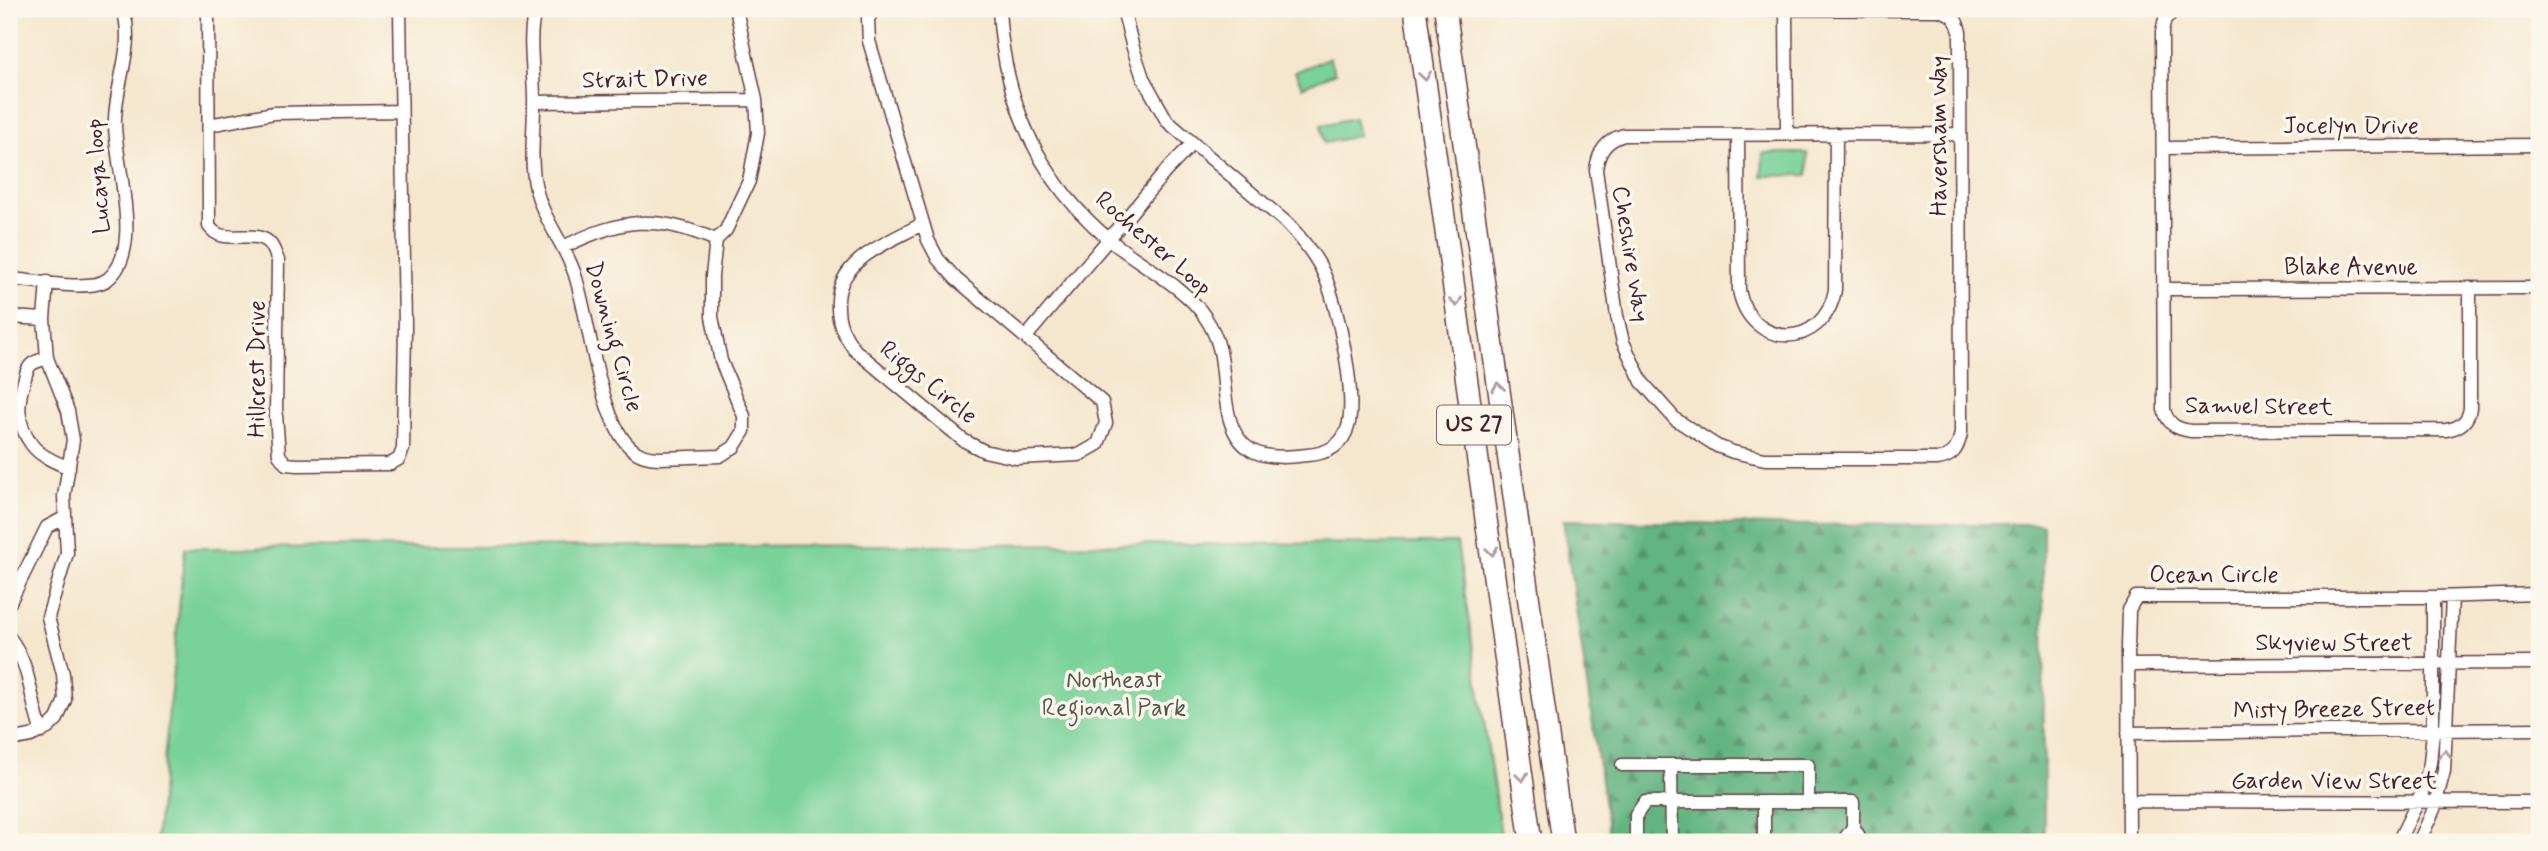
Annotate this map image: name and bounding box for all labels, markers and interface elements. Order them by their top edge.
street label: Haversham Way [1924,56,1955,216]
street label: Strait Drive [582,63,708,97]
one-way arrow [1417,70,1432,82]
street label: Jocelyn Drive [2283,111,2419,142]
street label: Lucaya loop [80,117,118,235]
street label: Cheshire Way [1604,184,1656,324]
street label: Rochester Loop [1088,185,1218,303]
street label: Blake Avenue [2284,252,2418,283]
street label: Downing Circle [574,258,649,417]
one-way arrow [1449,296,1464,307]
street label: Hillcrest Drive [242,300,273,438]
street label: Riggs Circle [871,334,983,434]
one-way arrow [1491,381,1506,392]
street label: Samuel Street [2185,390,2333,424]
road number: US 27 [1437,406,1511,444]
one-way arrow [1484,545,1499,557]
street label: Ocean Circle [2149,560,2279,591]
street label: Skyview Street [2255,628,2413,659]
park label: Northeast Regional Park [1042,665,1186,727]
street label: Misty Breeze Street [2233,693,2435,727]
one-way arrow [2437,748,2452,759]
street label: Garden View Street [2231,766,2437,797]
one-way arrow [1514,771,1529,782]

